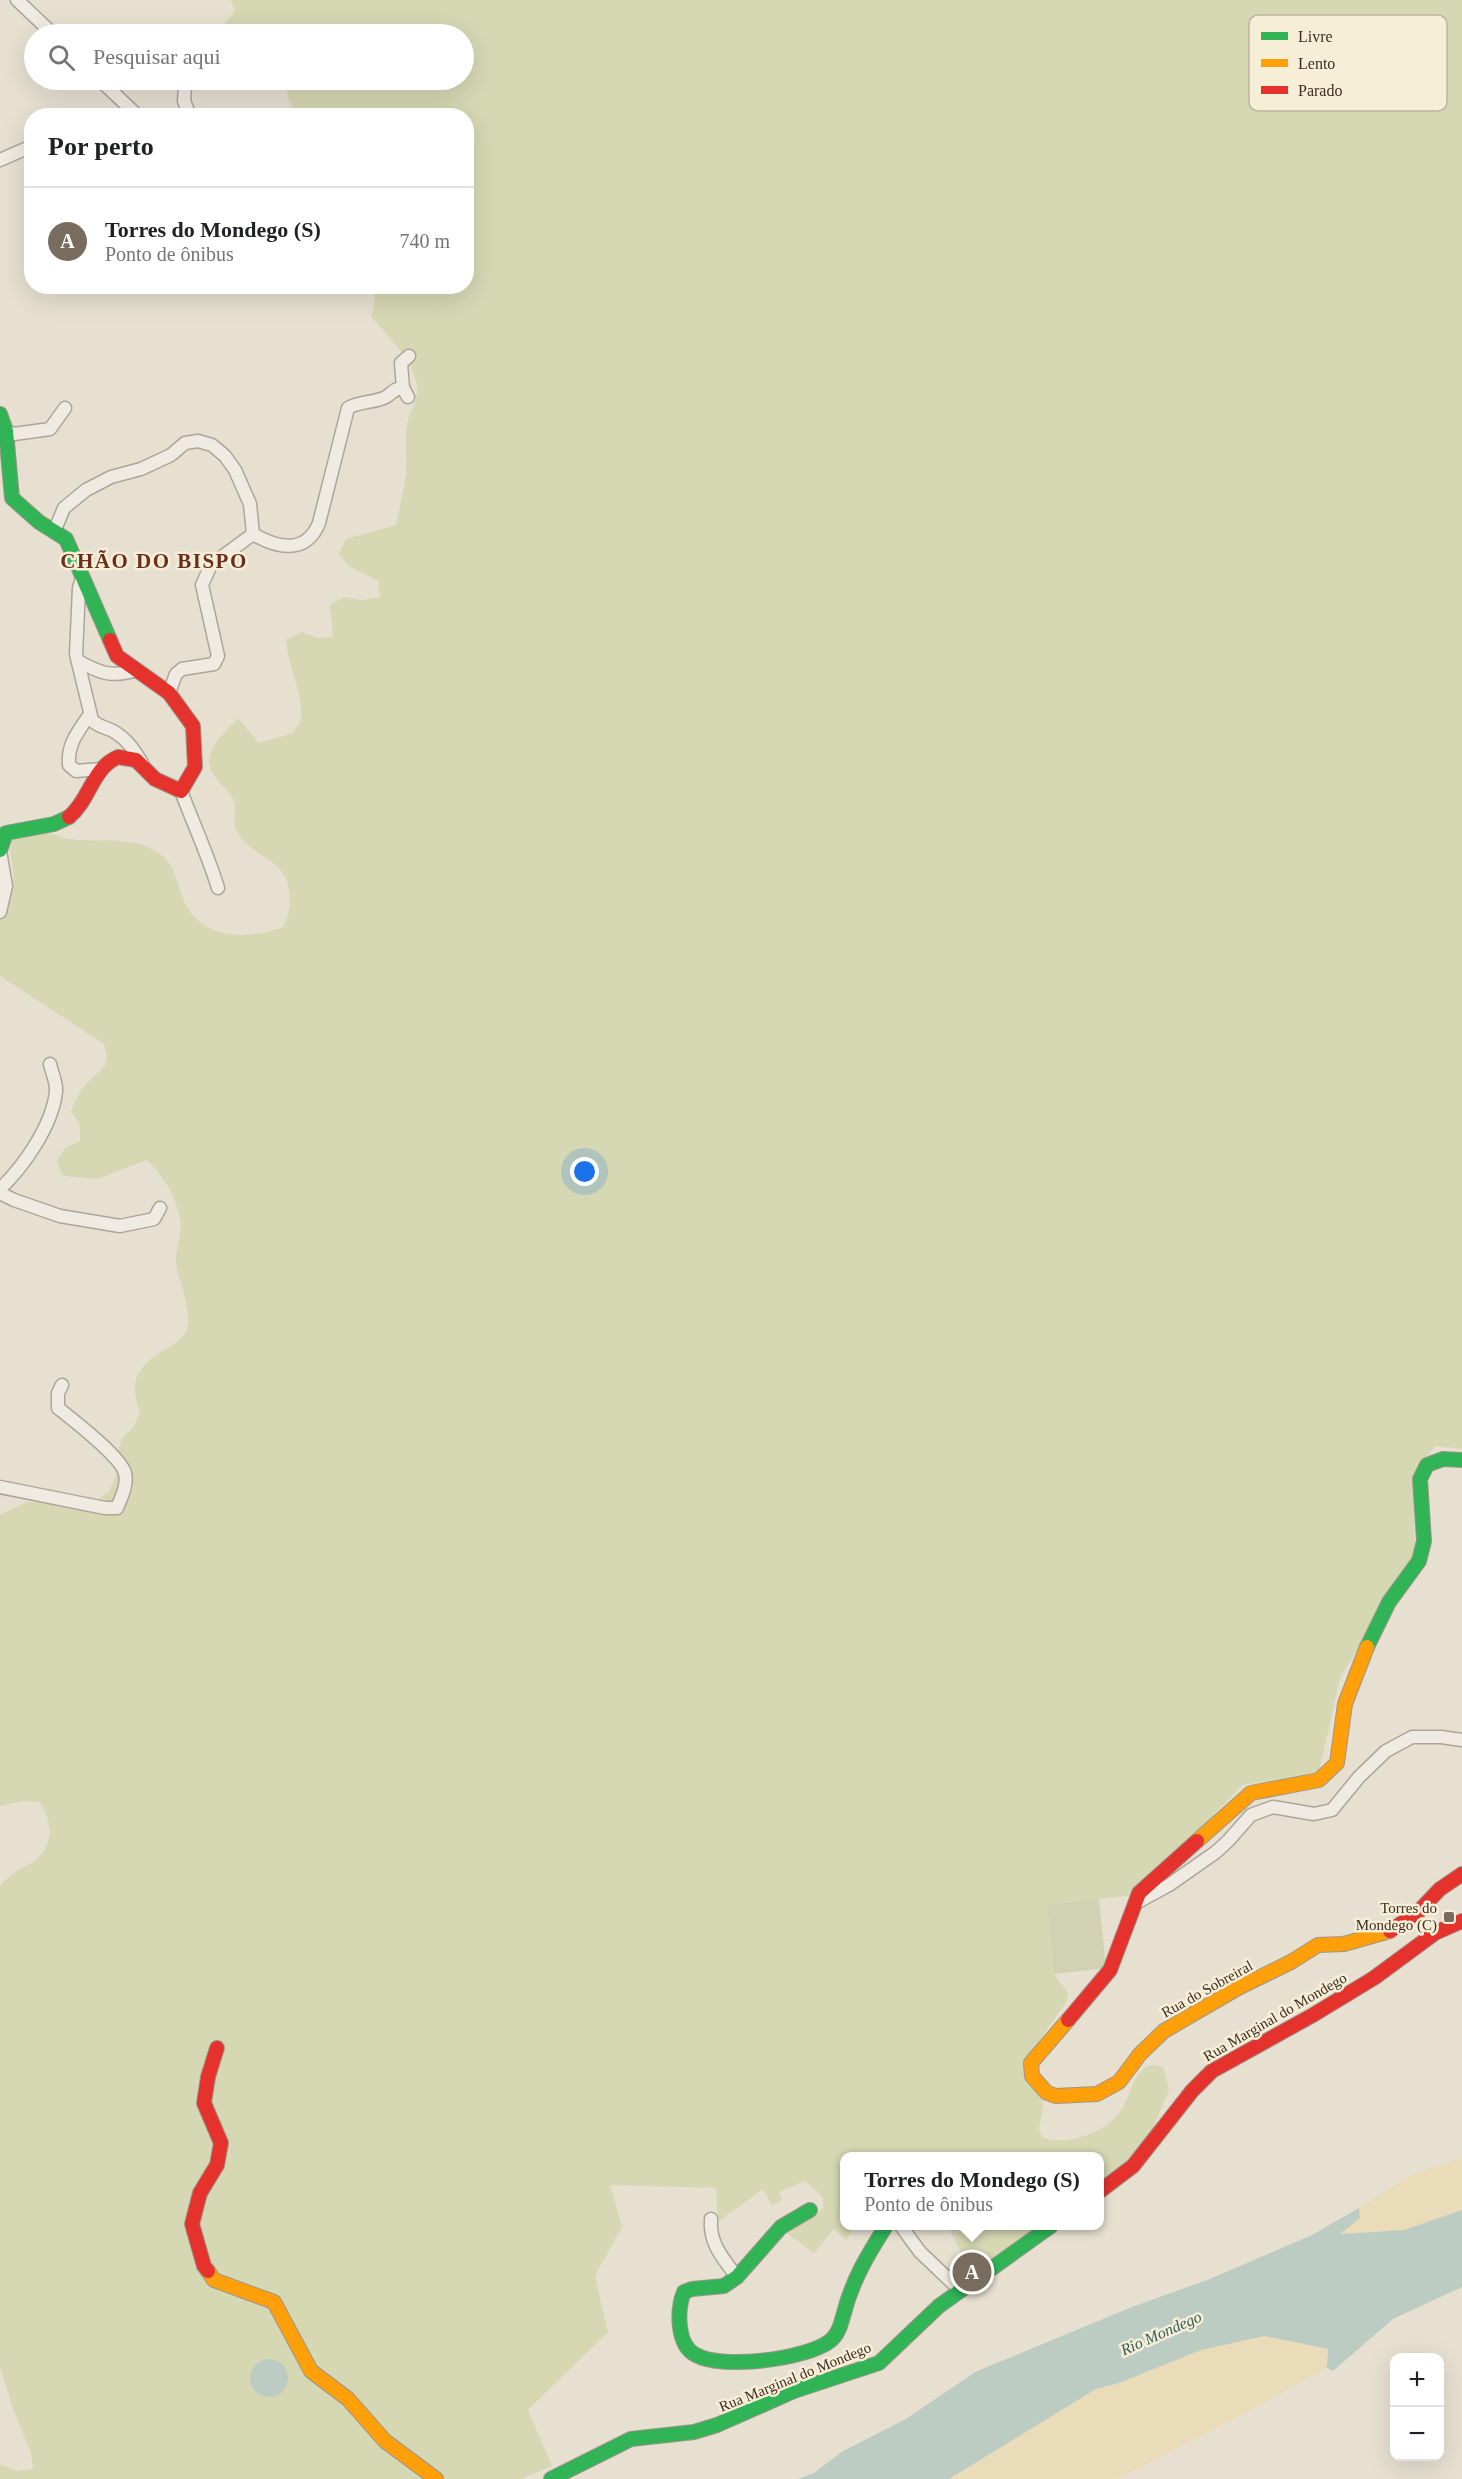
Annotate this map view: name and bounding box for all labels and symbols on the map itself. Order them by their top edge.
legend [1249,15,1447,111]
text: Livre [1298,28,1333,45]
text: Lento [1298,55,1335,72]
text: Parado [1298,82,1342,99]
district label: CHÃO DO BISPO [60,549,248,573]
your location [570,1157,599,1186]
place label: Torres do Mondego (C) [1356,1900,1437,1934]
marker: Torres do Mondego (C) [1442,1910,1456,1924]
street label: Rua do Sobreiral [1159,1957,1255,2021]
street label: Rua Marginal do Mondego [1201,1969,1349,2065]
pin: A [952,2250,992,2294]
water label: Rio Mondego [1117,2308,1204,2360]
street label: Rua Marginal do Mondego [717,2339,873,2415]

